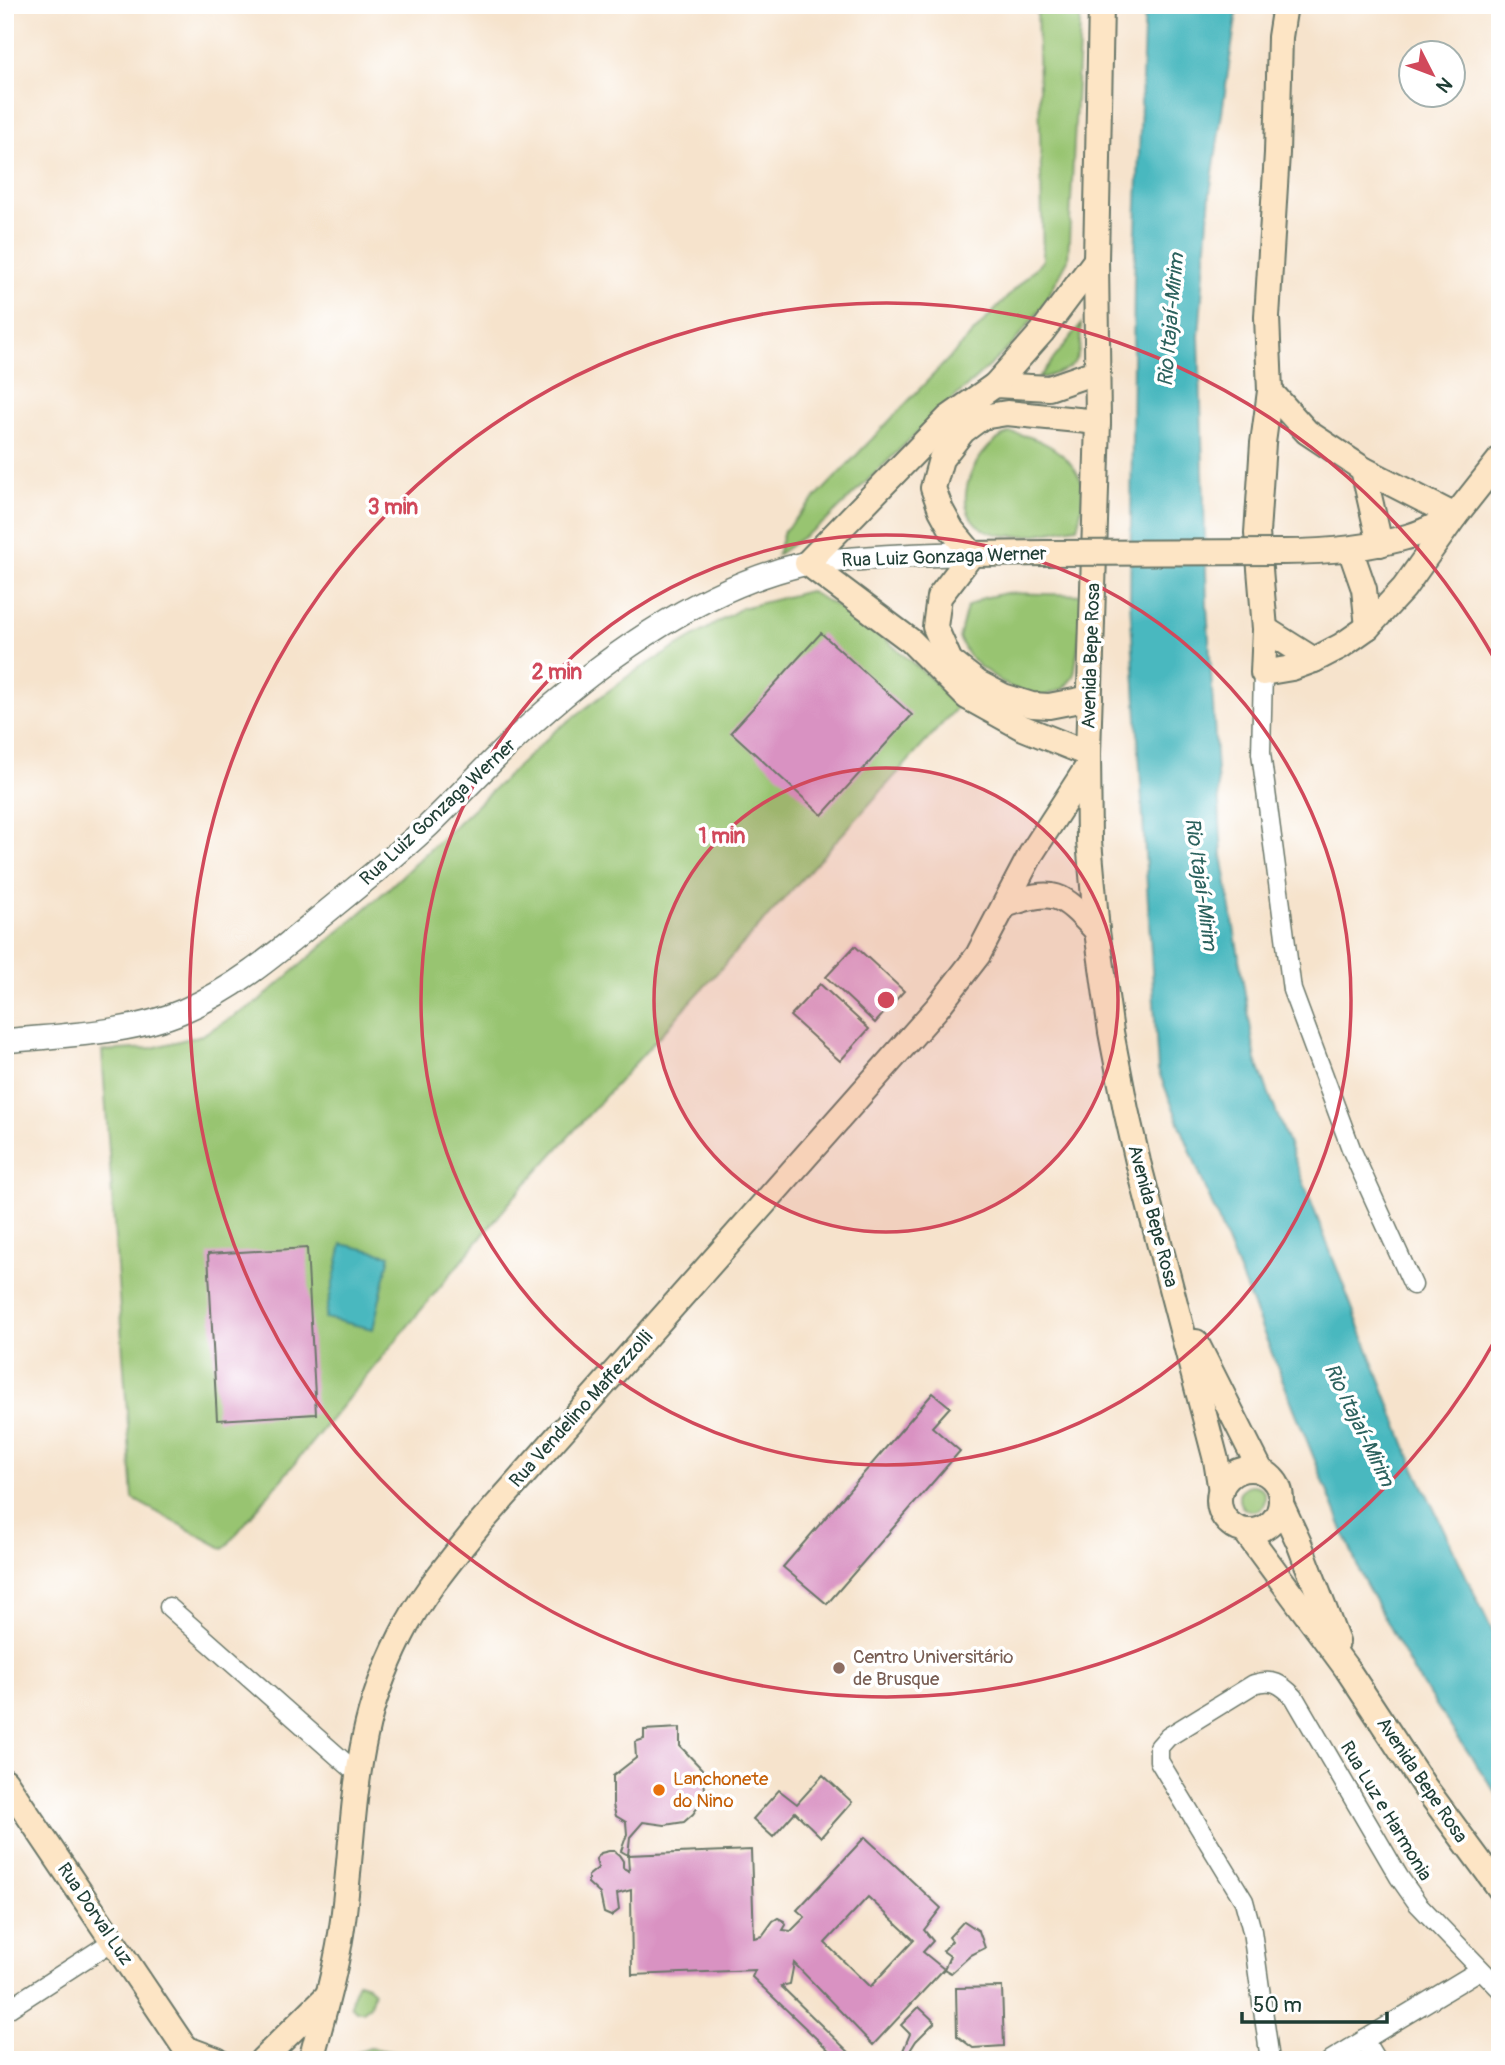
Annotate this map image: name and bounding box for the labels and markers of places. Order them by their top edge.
centre of rings [874,988,898,1012]
place label: Centro Universitário de Brusque [853,1645,1013,1691]
marker: Centro Universitário de Brusque [831,1660,847,1676]
place label: Lanchonete do Nino [673,1767,769,1813]
marker: Lanchonete do Nino [651,1782,667,1798]

